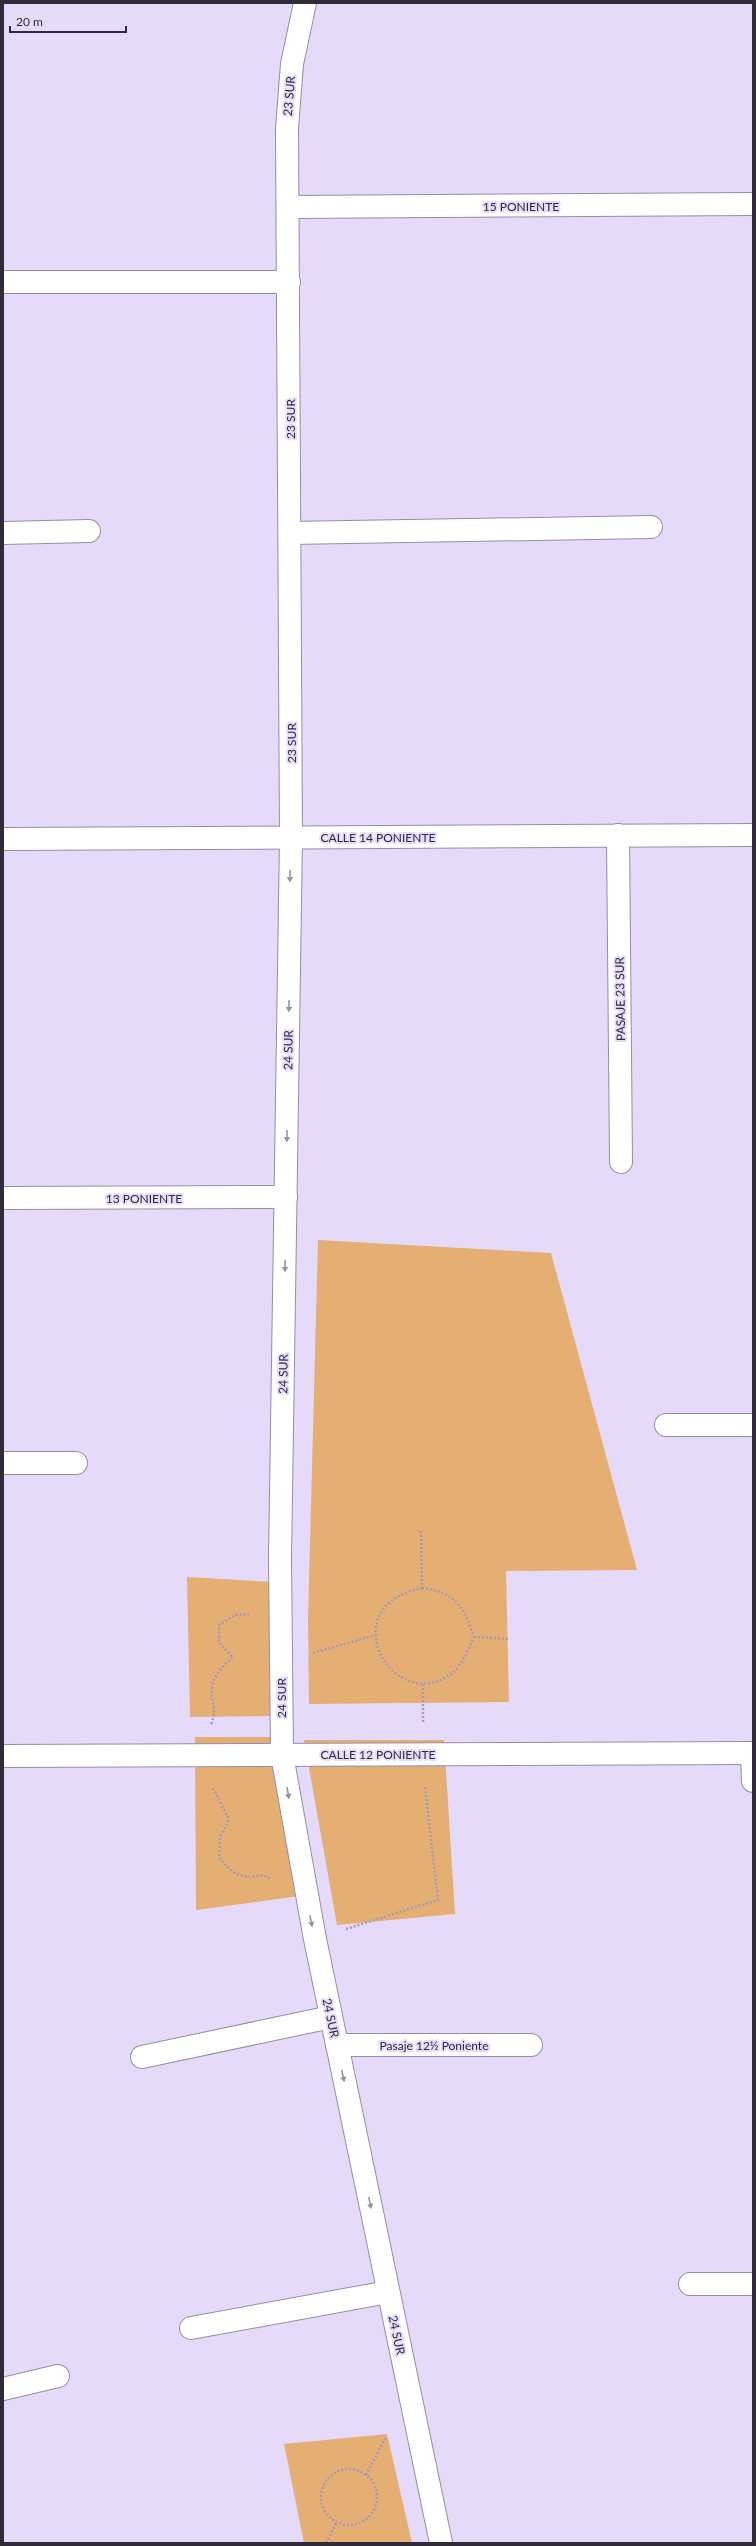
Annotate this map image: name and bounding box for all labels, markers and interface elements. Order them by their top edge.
scale bar [10,8,126,34]
text: 20 m [16,14,43,29]
street label: 23 SUR [280,75,298,117]
street label: 15 PONIENTE [483,199,559,214]
street label: 23 SUR [283,399,298,439]
street label: 23 SUR [284,723,299,763]
street label: CALLE 14 PONIENTE [321,830,436,845]
one-way arrow [287,870,293,883]
street label: PASAJE 23 SUR [612,956,628,1041]
one-way arrow [285,1000,292,1012]
street label: 24 SUR [280,1029,296,1070]
one-way arrow [284,1130,290,1143]
street label: 13 PONIENTE [106,1191,182,1206]
one-way arrow [282,1260,288,1273]
street label: 24 SUR [275,1353,291,1394]
street label: 24 SUR [274,1678,289,1718]
street label: CALLE 12 PONIENTE [321,1747,436,1762]
one-way arrow [286,1787,292,1799]
one-way arrow [308,1915,314,1927]
street label: 24 SUR [320,1997,343,2040]
street label: Pasaje 12½ Poniente [380,2038,488,2053]
one-way arrow [341,2070,347,2082]
one-way arrow [367,2197,373,2209]
street label: 24 SUR [386,2314,409,2357]

